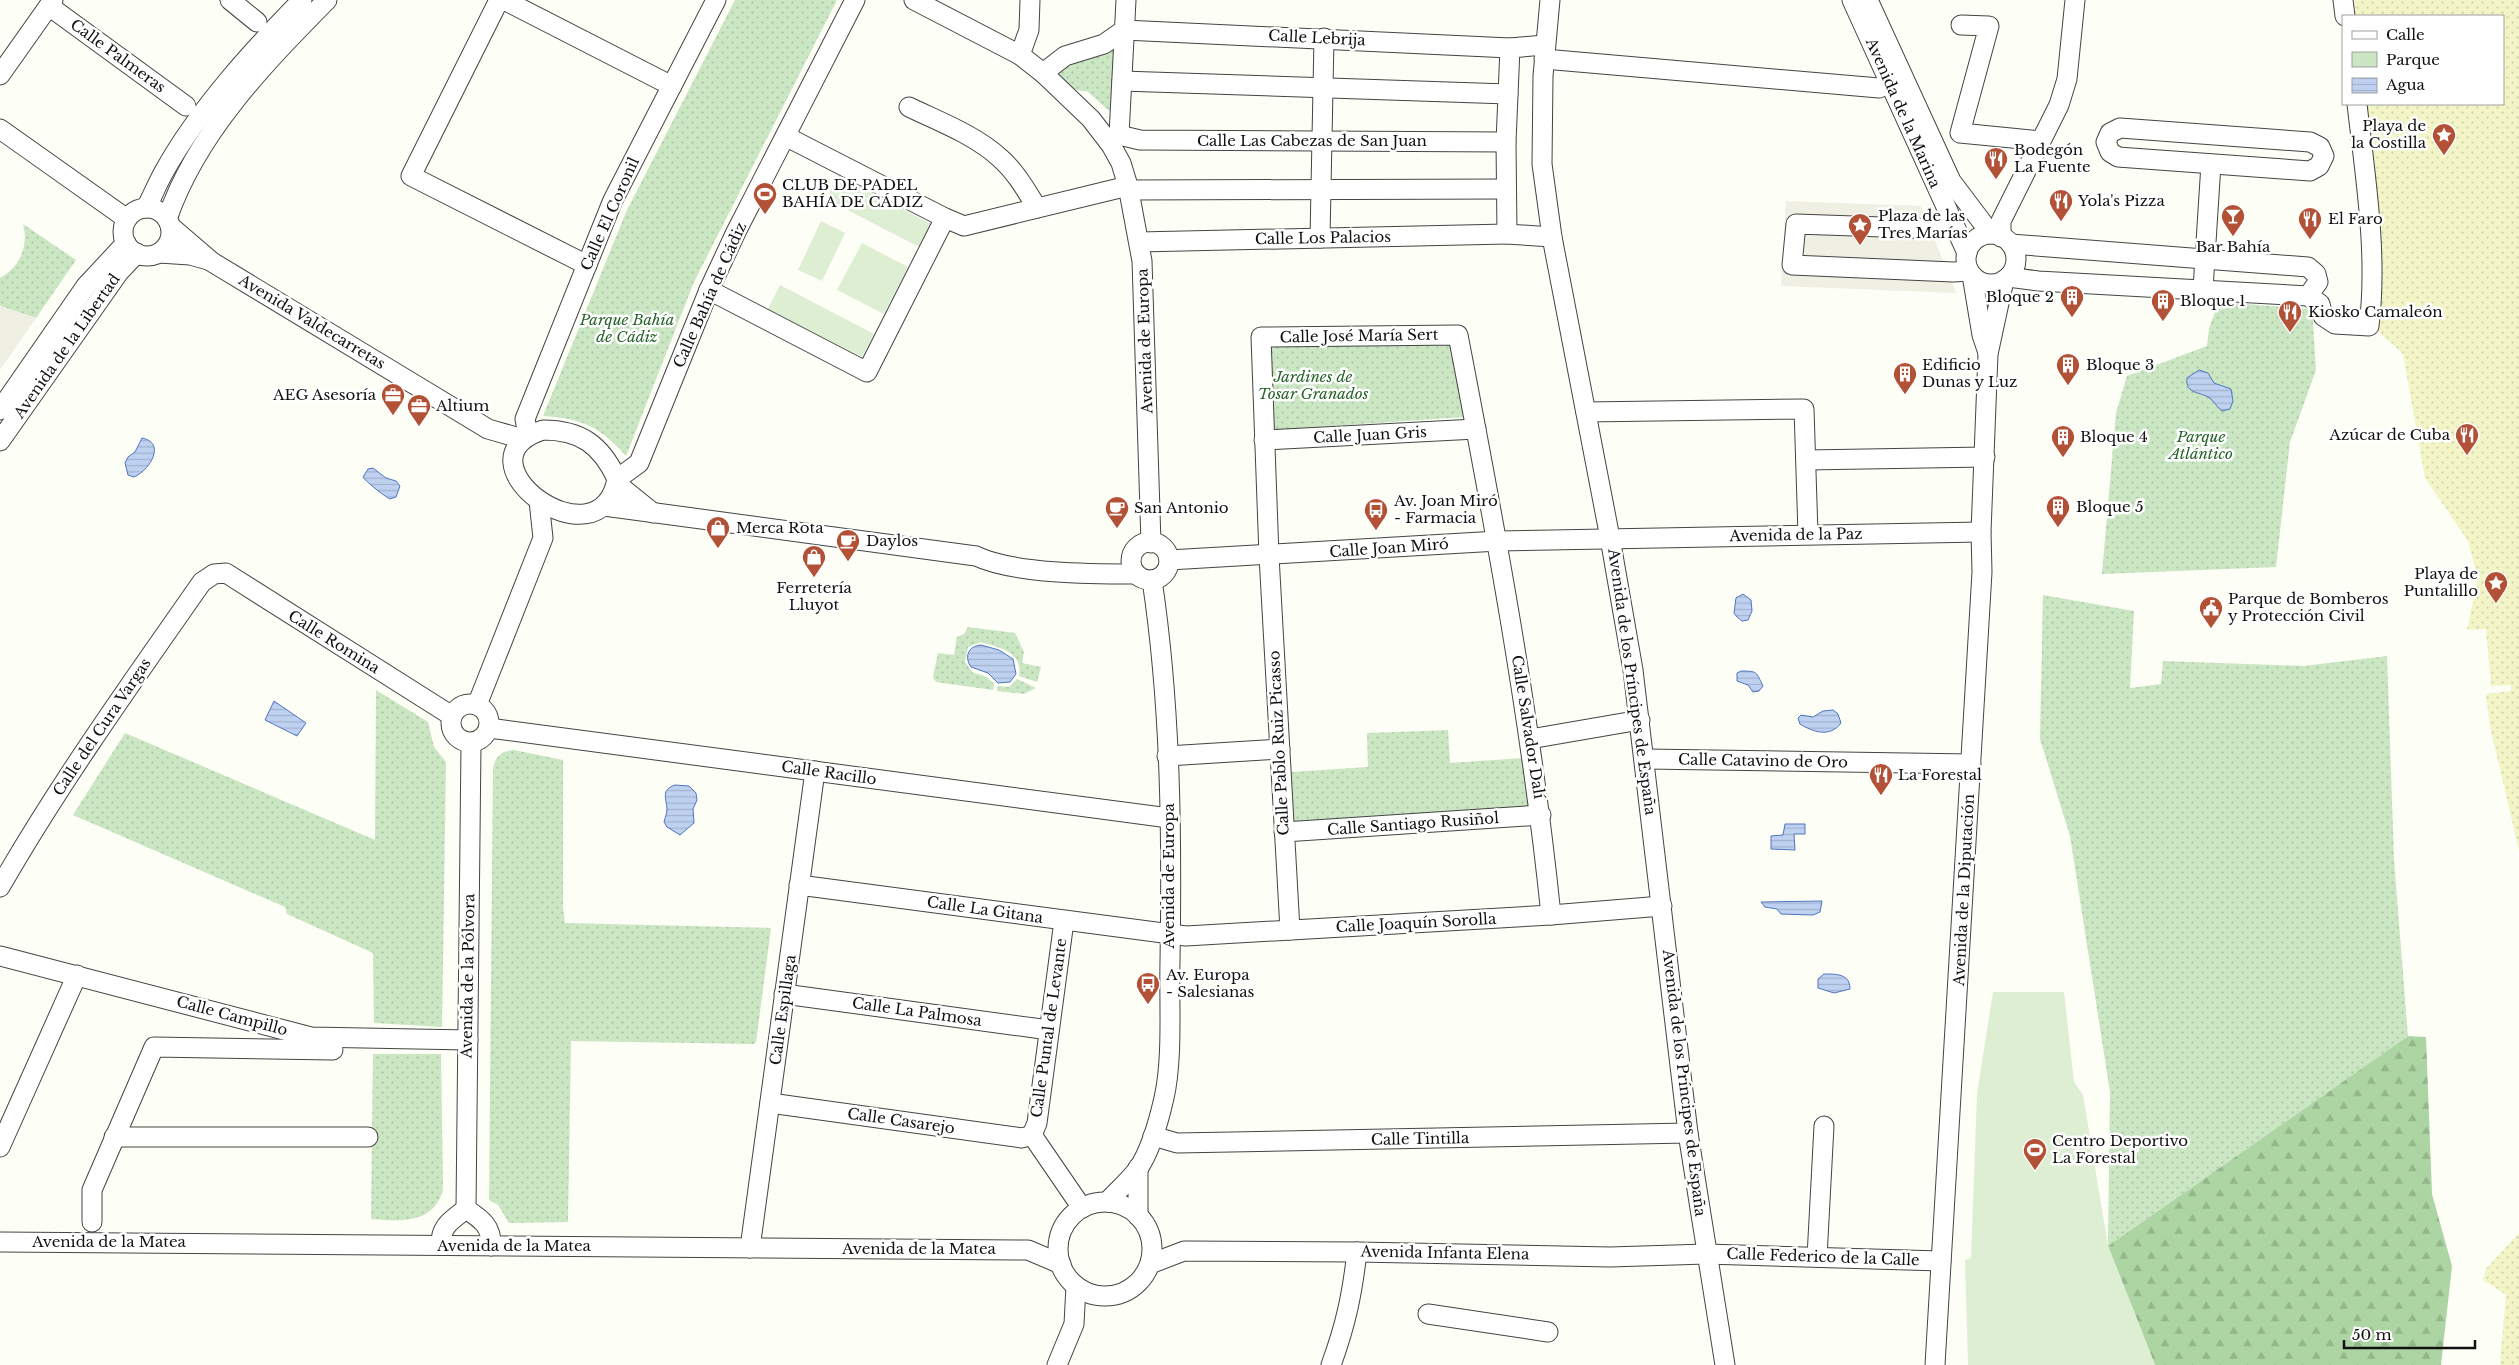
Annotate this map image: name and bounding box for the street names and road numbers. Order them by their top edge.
street label: Calle Palmeras [67,15,170,97]
street label: Calle Lebrija [1268,25,1367,50]
street label: Avenida de la Marina [1861,34,1945,191]
street label: Calle Las Cabezas de San Juan [1197,131,1427,150]
street label: Calle El Coronil [576,154,643,273]
street label: Calle Bahía de Cádiz [669,219,750,371]
street label: Calle Los Palacios [1255,227,1391,248]
street label: Avenida de Europa [1132,267,1157,415]
street label: Avenida de la Libertad [9,270,124,423]
street label: Avenida Valdecarretas [235,270,389,373]
street label: Calle José María Sert [1280,325,1439,346]
street label: Calle Juan Gris [1313,422,1427,447]
street label: Avenida de la Paz [1728,524,1863,545]
street label: Calle Joan Miró [1329,534,1449,561]
street label: Avenida de los Príncipes de España [1604,547,1661,817]
street label: Calle Romina [285,606,384,678]
street label: Calle Pablo Ruiz Picasso [1264,650,1293,836]
street label: Calle del Cura Vargas [48,654,155,799]
street label: Calle Salvador Dalí [1508,654,1549,801]
street label: Calle Catavino de Oro [1678,750,1848,771]
street label: Calle Racillo [780,756,878,789]
street label: Avenida de la Diputación [1949,793,1978,988]
street label: Avenida de Europa [1159,803,1178,950]
street label: Calle Santiago Rusiñol [1326,808,1500,839]
street label: Calle La Gitana [926,892,1045,927]
street label: Avenida de la Pólvora [457,893,478,1060]
street label: Calle Joaquín Sorolla [1335,909,1497,936]
street label: Calle Puntal de Levante [1026,937,1071,1119]
street label: Avenida de los Príncipes de España [1659,947,1710,1218]
street label: Calle Espillaga [765,953,800,1066]
street label: Calle Campillo [174,992,290,1040]
street label: Calle La Palmosa [851,993,984,1030]
street label: Calle Casarejo [846,1104,956,1137]
street label: Calle Tintilla [1371,1128,1470,1149]
street label: Avenida de la Matea [31,1232,187,1251]
street label: Avenida de la Matea [436,1236,592,1255]
street label: Avenida de la Matea [841,1239,997,1258]
street label: Avenida Infanta Elena [1360,1242,1530,1263]
street label: Calle Federico de la Calle [1726,1244,1920,1269]

